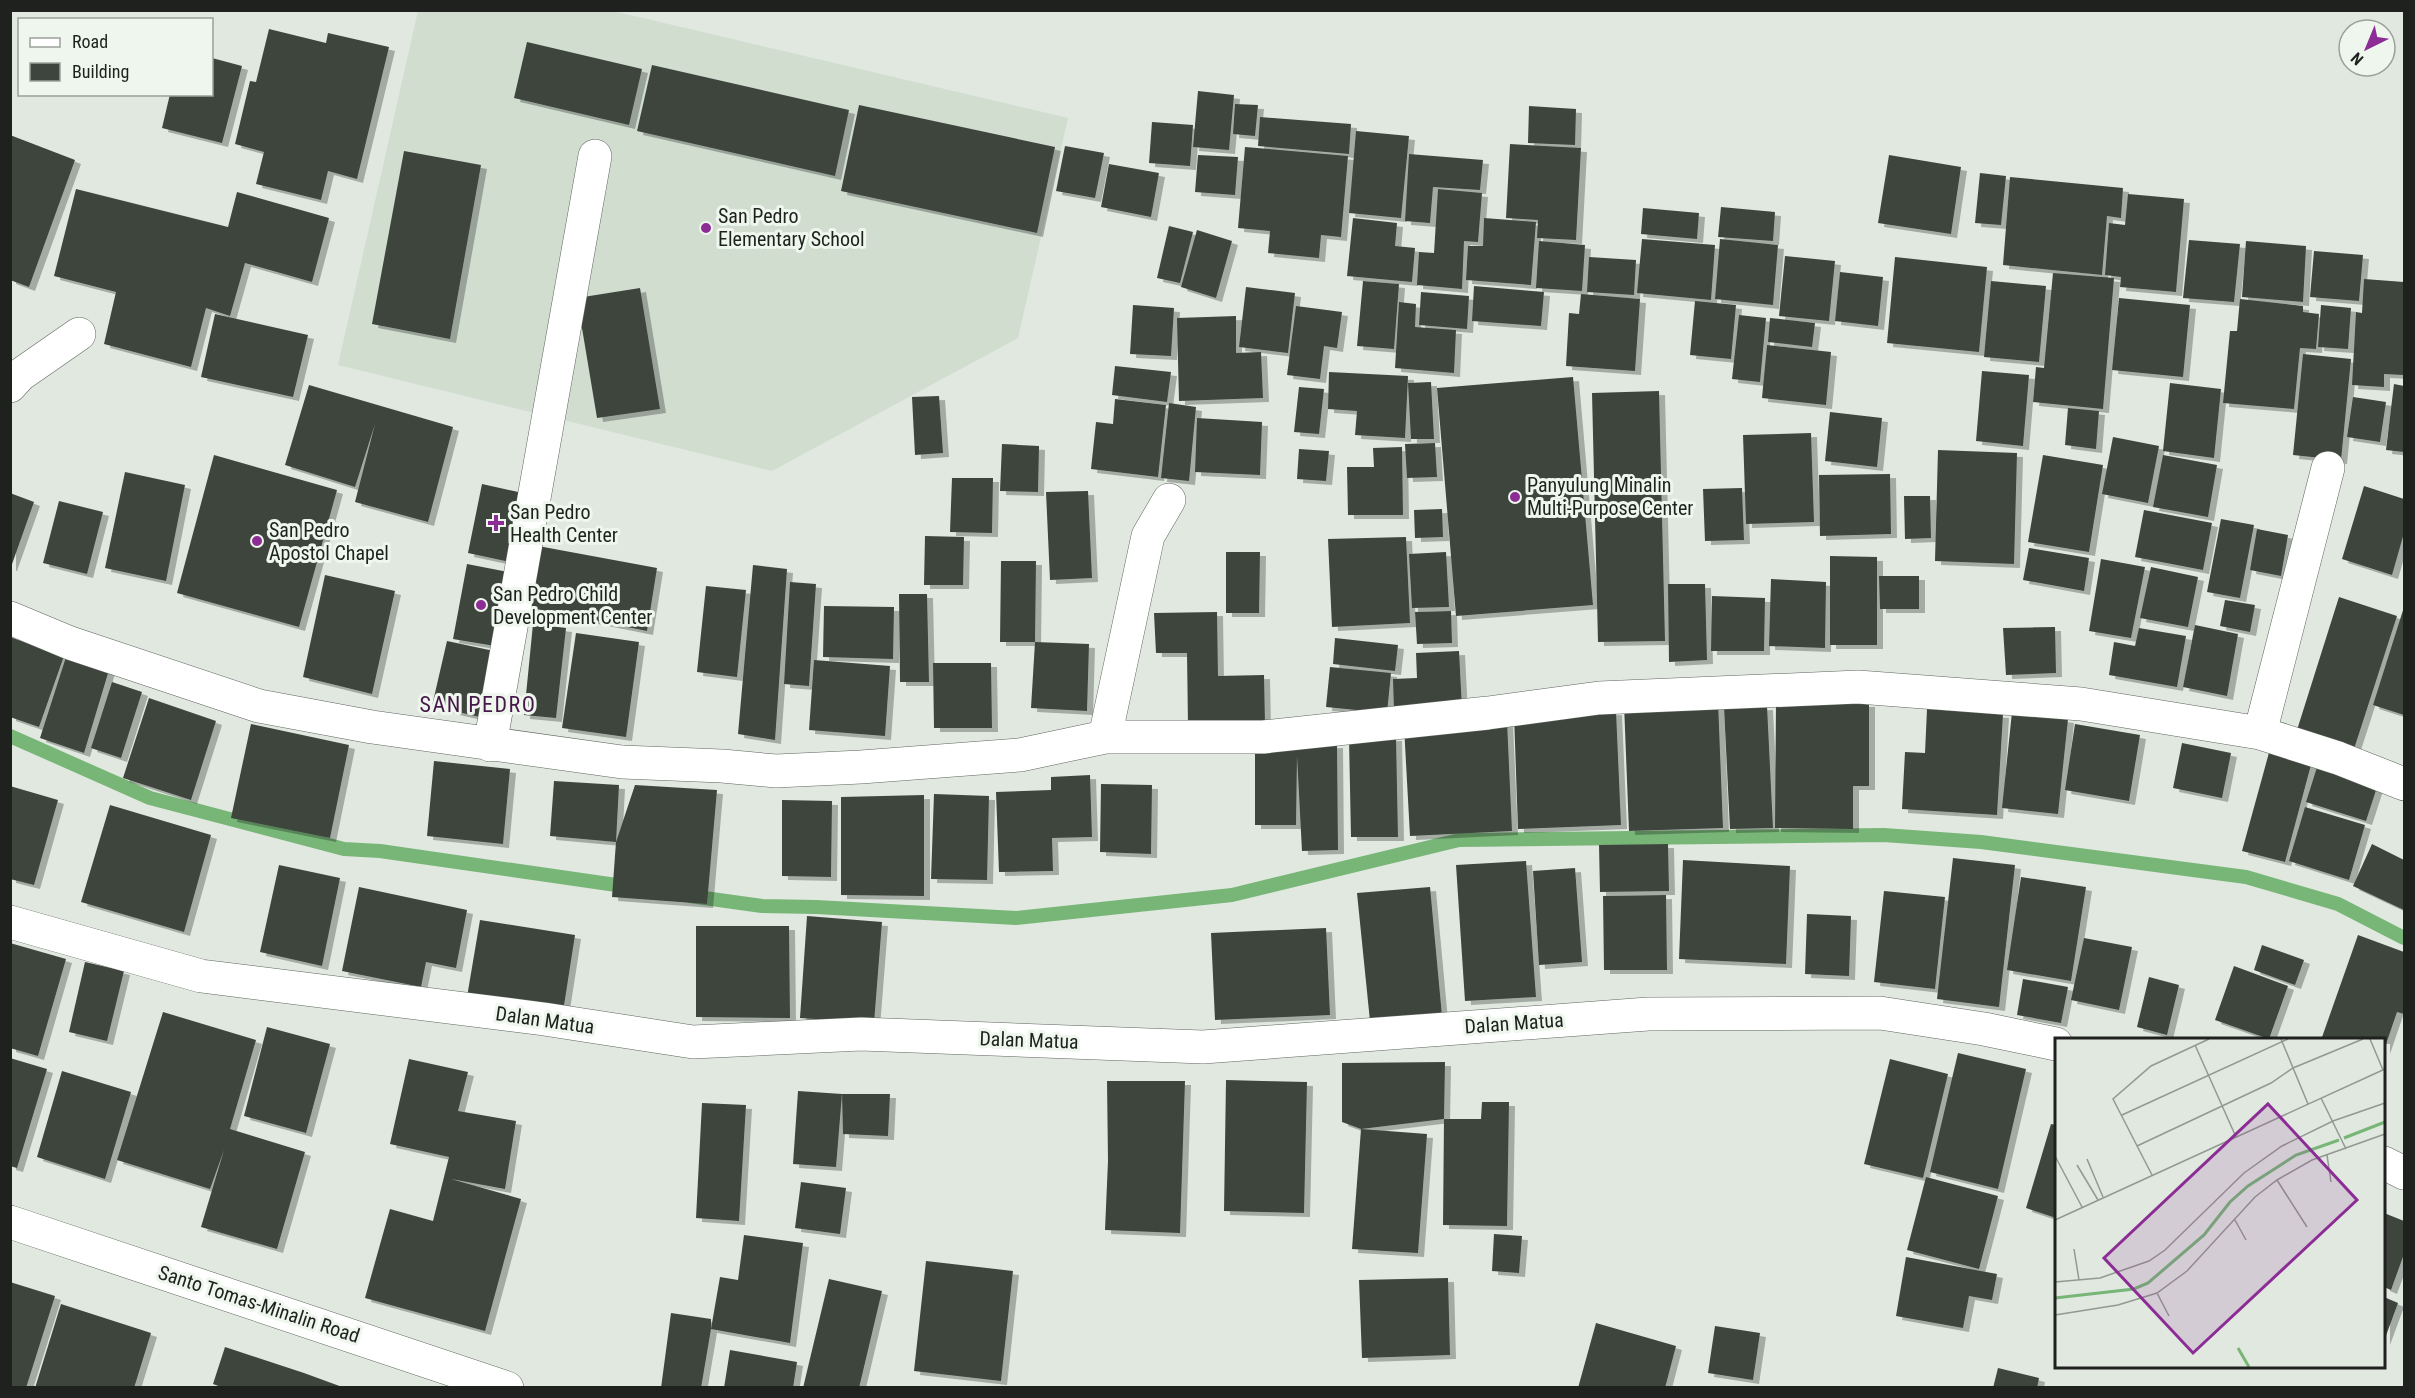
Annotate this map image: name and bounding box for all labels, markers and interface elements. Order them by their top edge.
legend [18,18,213,96]
north arrow [2337,18,2397,78]
text: Road [72,31,108,52]
text: N [2347,48,2367,69]
text: Building [72,61,129,82]
place label: San Pedro Elementary School [718,204,865,251]
marker: San Pedro Elementary School [699,221,713,235]
place label: Panyulung Minalin Multi-Purpose Center [1527,473,1693,520]
marker: Panyulung Minalin Multi-Purpose Center [1508,490,1522,504]
place label: San Pedro Health Center [510,500,618,547]
marker: San Pedro Health Center [487,514,505,532]
place label: San Pedro Apostol Chapel [269,518,389,565]
marker: San Pedro Apostol Chapel [250,534,264,548]
place label: San Pedro Child Development Center [493,582,652,629]
marker: San Pedro Child Development Center [474,598,488,612]
district label: SAN PEDRO [420,692,536,717]
street label: Dalan Matua [494,1001,596,1039]
street label: Dalan Matua [1464,1008,1564,1038]
street label: Dalan Matua [979,1026,1079,1054]
inset map [2055,1038,2385,1368]
street label: Santo Tomas-Minalin Road [155,1260,363,1348]

